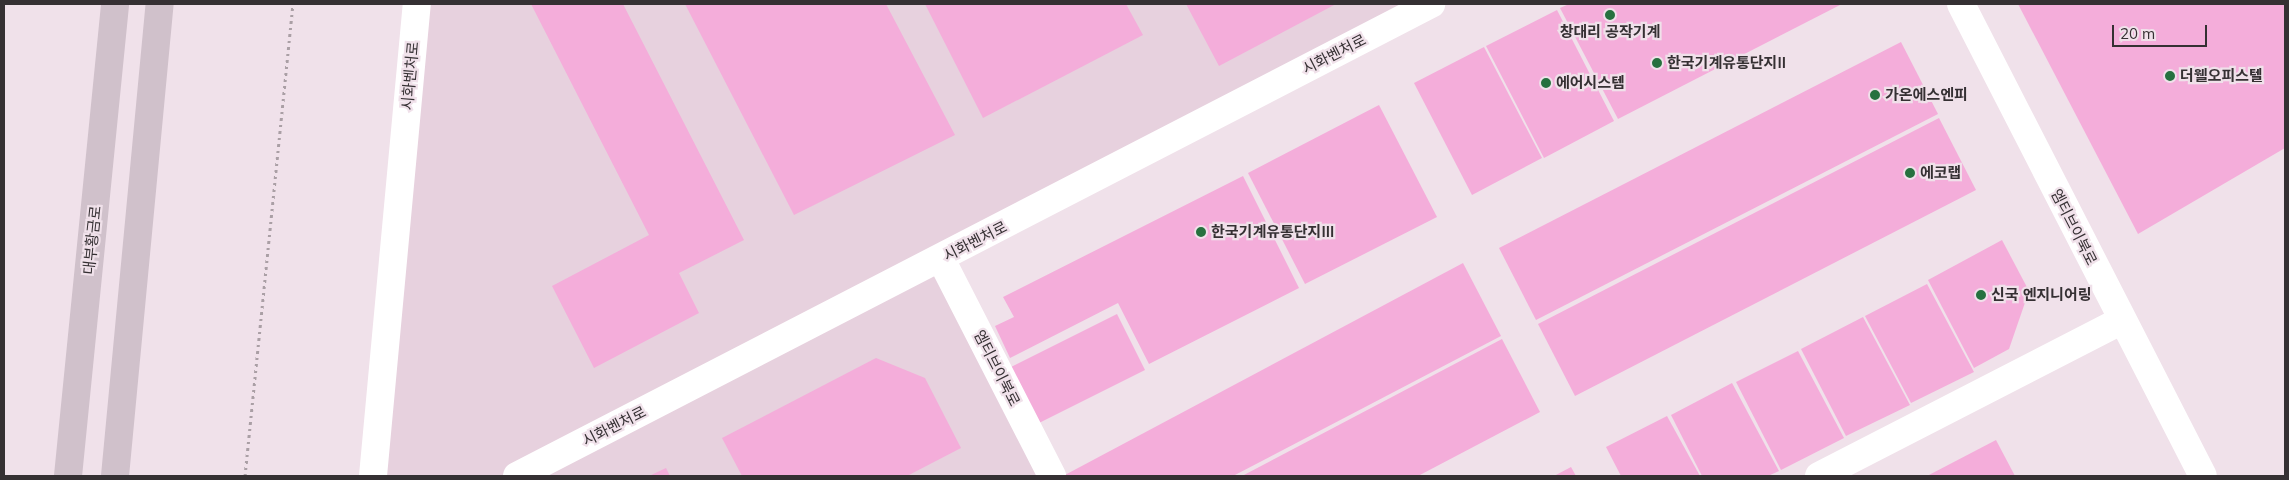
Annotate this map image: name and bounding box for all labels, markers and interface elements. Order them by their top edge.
marker: 창대리 공작기계 [1604,9,1616,21]
scale bar [2114,15,2209,47]
place label: 창대리 공작기계 [1560,23,1660,41]
text: 20 m [2120,24,2155,43]
street label: 시화벤처로 [1299,30,1369,78]
street label: 시화벤처로 [398,41,422,111]
place label: 한국기계유통단지II [1667,54,1786,72]
marker: 한국기계유통단지II [1651,57,1663,69]
place label: 더웰오피스텔 [2180,67,2263,85]
marker: 더웰오피스텔 [2164,70,2176,82]
place label: 에어시스템 [1556,74,1625,92]
marker: 에어시스템 [1540,77,1552,89]
place label: 가온에스엔피 [1885,86,1968,104]
marker: 가온에스엔피 [1869,89,1881,101]
place label: 에코랩 [1920,164,1961,182]
marker: 에코랩 [1904,167,1916,179]
street label: 엠티브이북로 [2047,186,2101,268]
street label: 대부황금로 [79,205,105,275]
street label: 시화벤처로 [940,217,1010,265]
place label: 한국기계유통단지III [1211,223,1334,241]
marker: 한국기계유통단지III [1195,226,1207,238]
place label: 신국 엔지니어링 [1991,286,2092,304]
marker: 신국 엔지니어링 [1975,289,1987,301]
street label: 엠티브이북로 [970,327,1024,409]
street label: 시화벤처로 [579,402,649,450]

